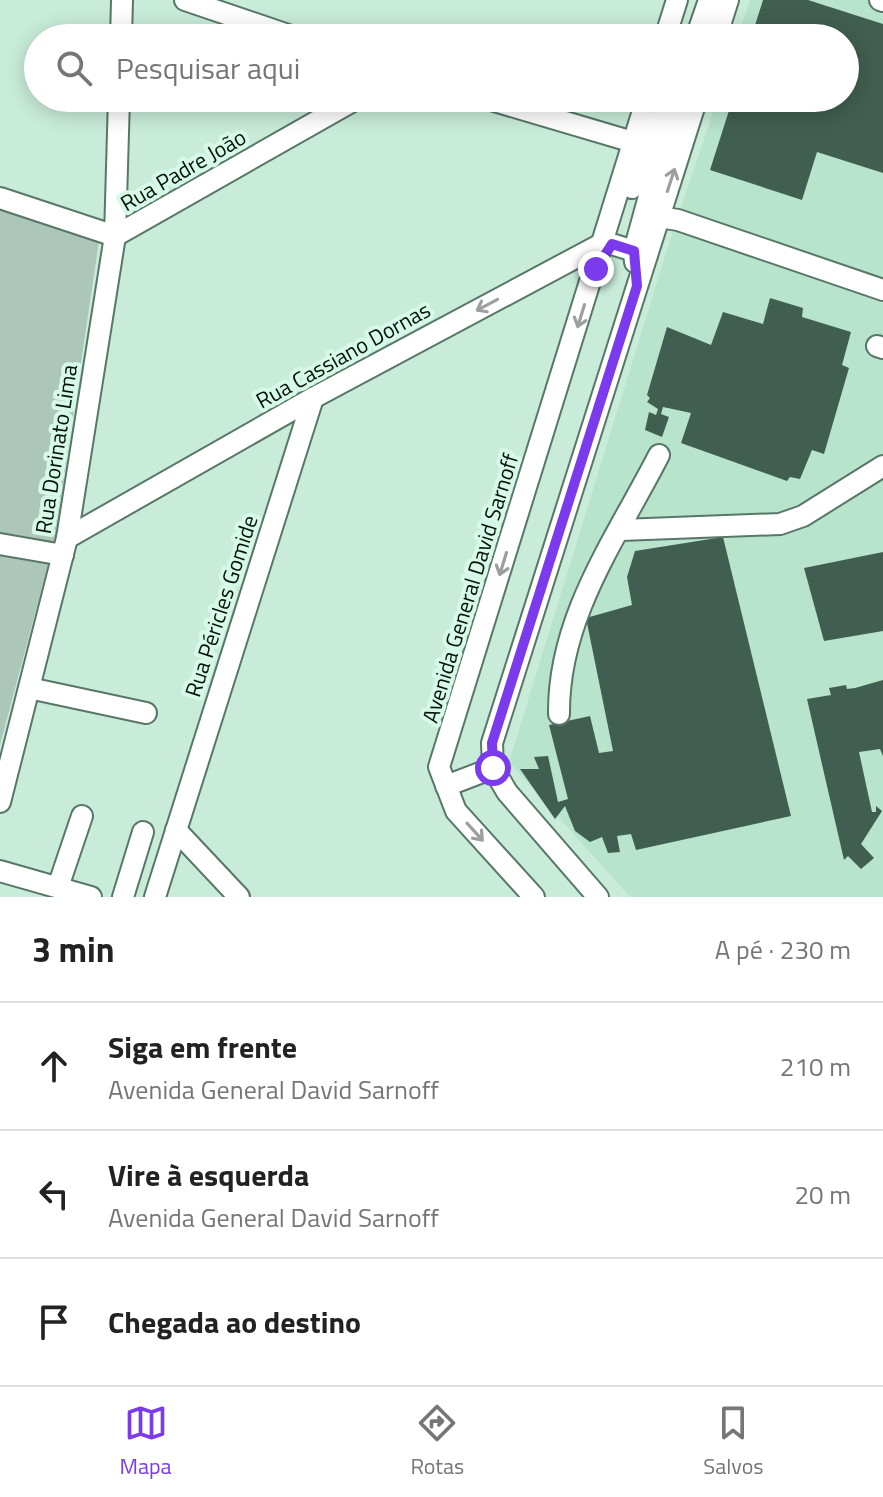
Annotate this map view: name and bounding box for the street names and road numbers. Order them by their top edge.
street label: Rua Padre João [114,120,252,220]
street label: Rua Cassiano Dornas [249,293,437,417]
street label: Rua Dorinato Lima [26,362,86,536]
street label: Avenida General David Sarnoff [413,448,527,727]
street label: Rua Péricles Gomide [176,511,266,701]

